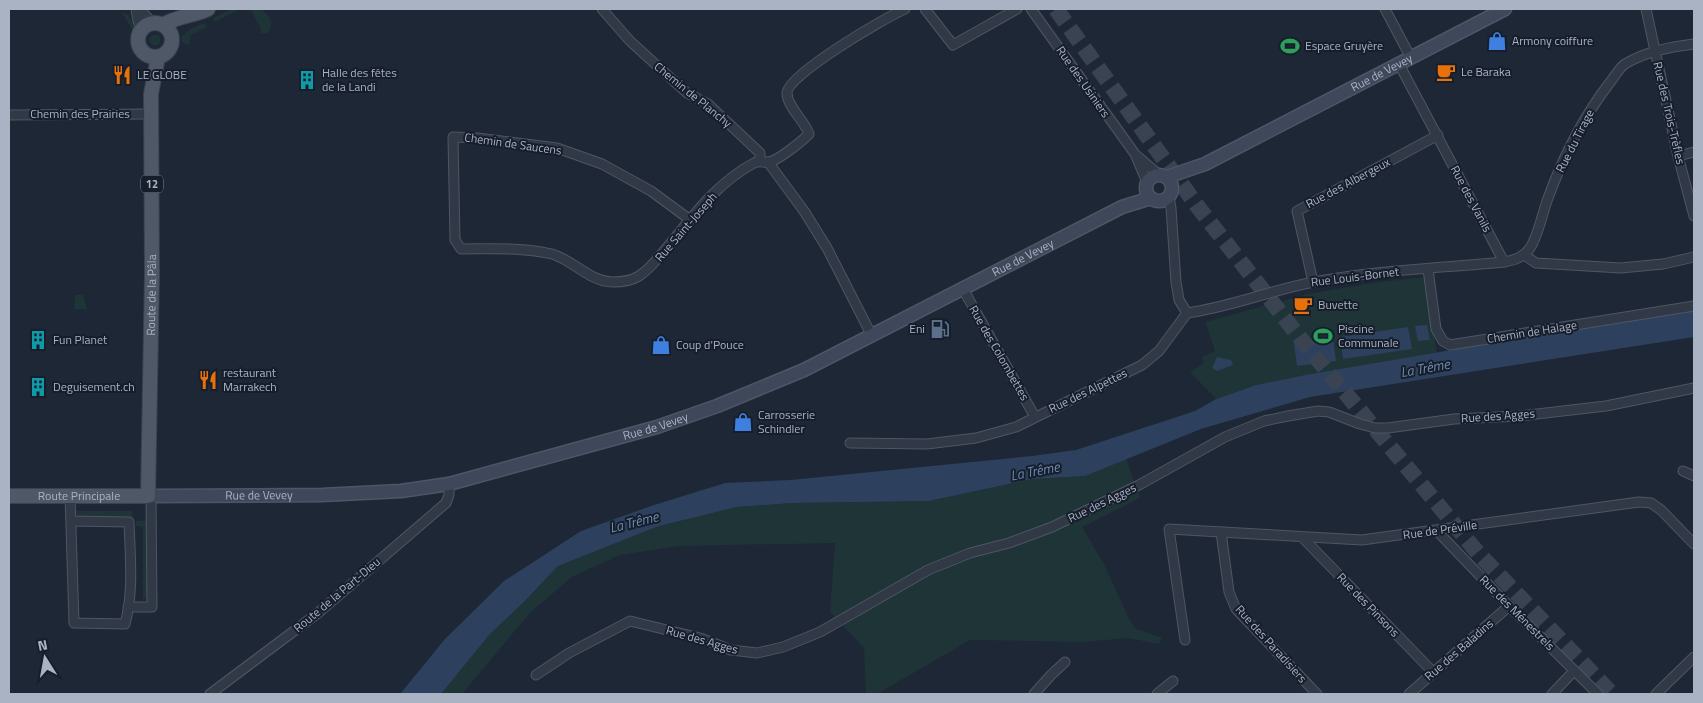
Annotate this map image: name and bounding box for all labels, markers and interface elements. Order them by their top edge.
shop icon: Armony coiffure [1486,30,1508,52]
place label: Armony coiffure [1512,31,1593,50]
sports icon: Espace Gruyère [1279,35,1301,57]
place label: Espace Gruyère [1305,36,1383,55]
street label: Rue des Usiniers [1052,42,1115,122]
street label: Rue de Vevey [1347,48,1416,96]
street label: Chemin de Planchy [650,57,737,132]
street label: Rue des Trois-Trèfles [1648,60,1691,167]
cafe icon: Le Baraka [1435,61,1457,83]
place label: Le Baraka [1461,62,1511,81]
place label: Halle des fêtes de la Landi [322,63,397,96]
restaurant icon: LE GLOBE [111,64,133,86]
place label: LE GLOBE [137,65,187,84]
building icon: Halle des fêtes de la Landi [296,69,318,91]
street label: Chemin des Prairies [30,104,130,123]
street label: Rue du Tirage [1550,106,1599,176]
street label: Chemin de Saucens [463,127,563,160]
street label: Rue des Albergeux [1302,152,1394,213]
street label: Rue des Vanils [1446,162,1497,236]
road number: 12 [141,175,163,192]
street label: Rue Saint-Joseph [650,188,721,266]
street label: Rue de Vevey [988,233,1057,281]
street label: Route de la Pâla [141,254,161,336]
street label: Rue Louis-Bornet [1310,262,1401,291]
cafe icon: Buvette [1292,294,1314,316]
place label: Buvette [1318,295,1358,314]
street label: Rue des Colombettes [964,302,1035,404]
street label: Chemin de Halage [1486,315,1578,348]
fuel station icon: Eni [929,318,951,340]
place label: Eni [909,319,925,338]
place label: Piscine Communale [1338,319,1398,352]
sports icon: Piscine Communale [1312,325,1334,347]
building icon: Fun Planet [27,329,49,351]
place label: Fun Planet [53,330,108,349]
shop icon: Coup d'Pouce [650,334,672,356]
place label: Coup d'Pouce [676,335,744,354]
water label: La Trême [1399,353,1453,382]
place label: restaurant Marrakech [223,363,277,396]
street label: Rue des Alpettes [1045,363,1131,418]
restaurant icon: restaurant Marrakech [197,369,219,391]
building icon: Deguisement.ch [27,376,49,398]
place label: Deguisement.ch [53,377,135,396]
street label: Rue des Agges [1460,403,1536,428]
place label: Carrosserie Schindler [758,405,815,438]
street label: Rue de Vevey [621,407,691,445]
shop icon: Carrosserie Schindler [732,411,754,433]
water label: La Trême [1009,455,1063,486]
street label: Rue des Agges [1064,478,1140,527]
street label: Rue de Vevey [225,485,293,505]
street label: Route Principale [38,486,120,505]
water label: La Trême [607,505,662,538]
street label: Rue de Préville [1402,515,1478,544]
street label: Route de la Part-Dieu [289,552,384,637]
street label: Rue des Pinsons [1333,568,1404,641]
street label: Rue des Ménestrels [1475,571,1560,655]
street label: Rue des Paradisiers [1231,600,1312,687]
street label: Rue des Baladins [1420,614,1498,685]
street label: Rue des Agges [664,620,741,659]
north arrow [20,633,70,683]
text: N [36,634,49,656]

